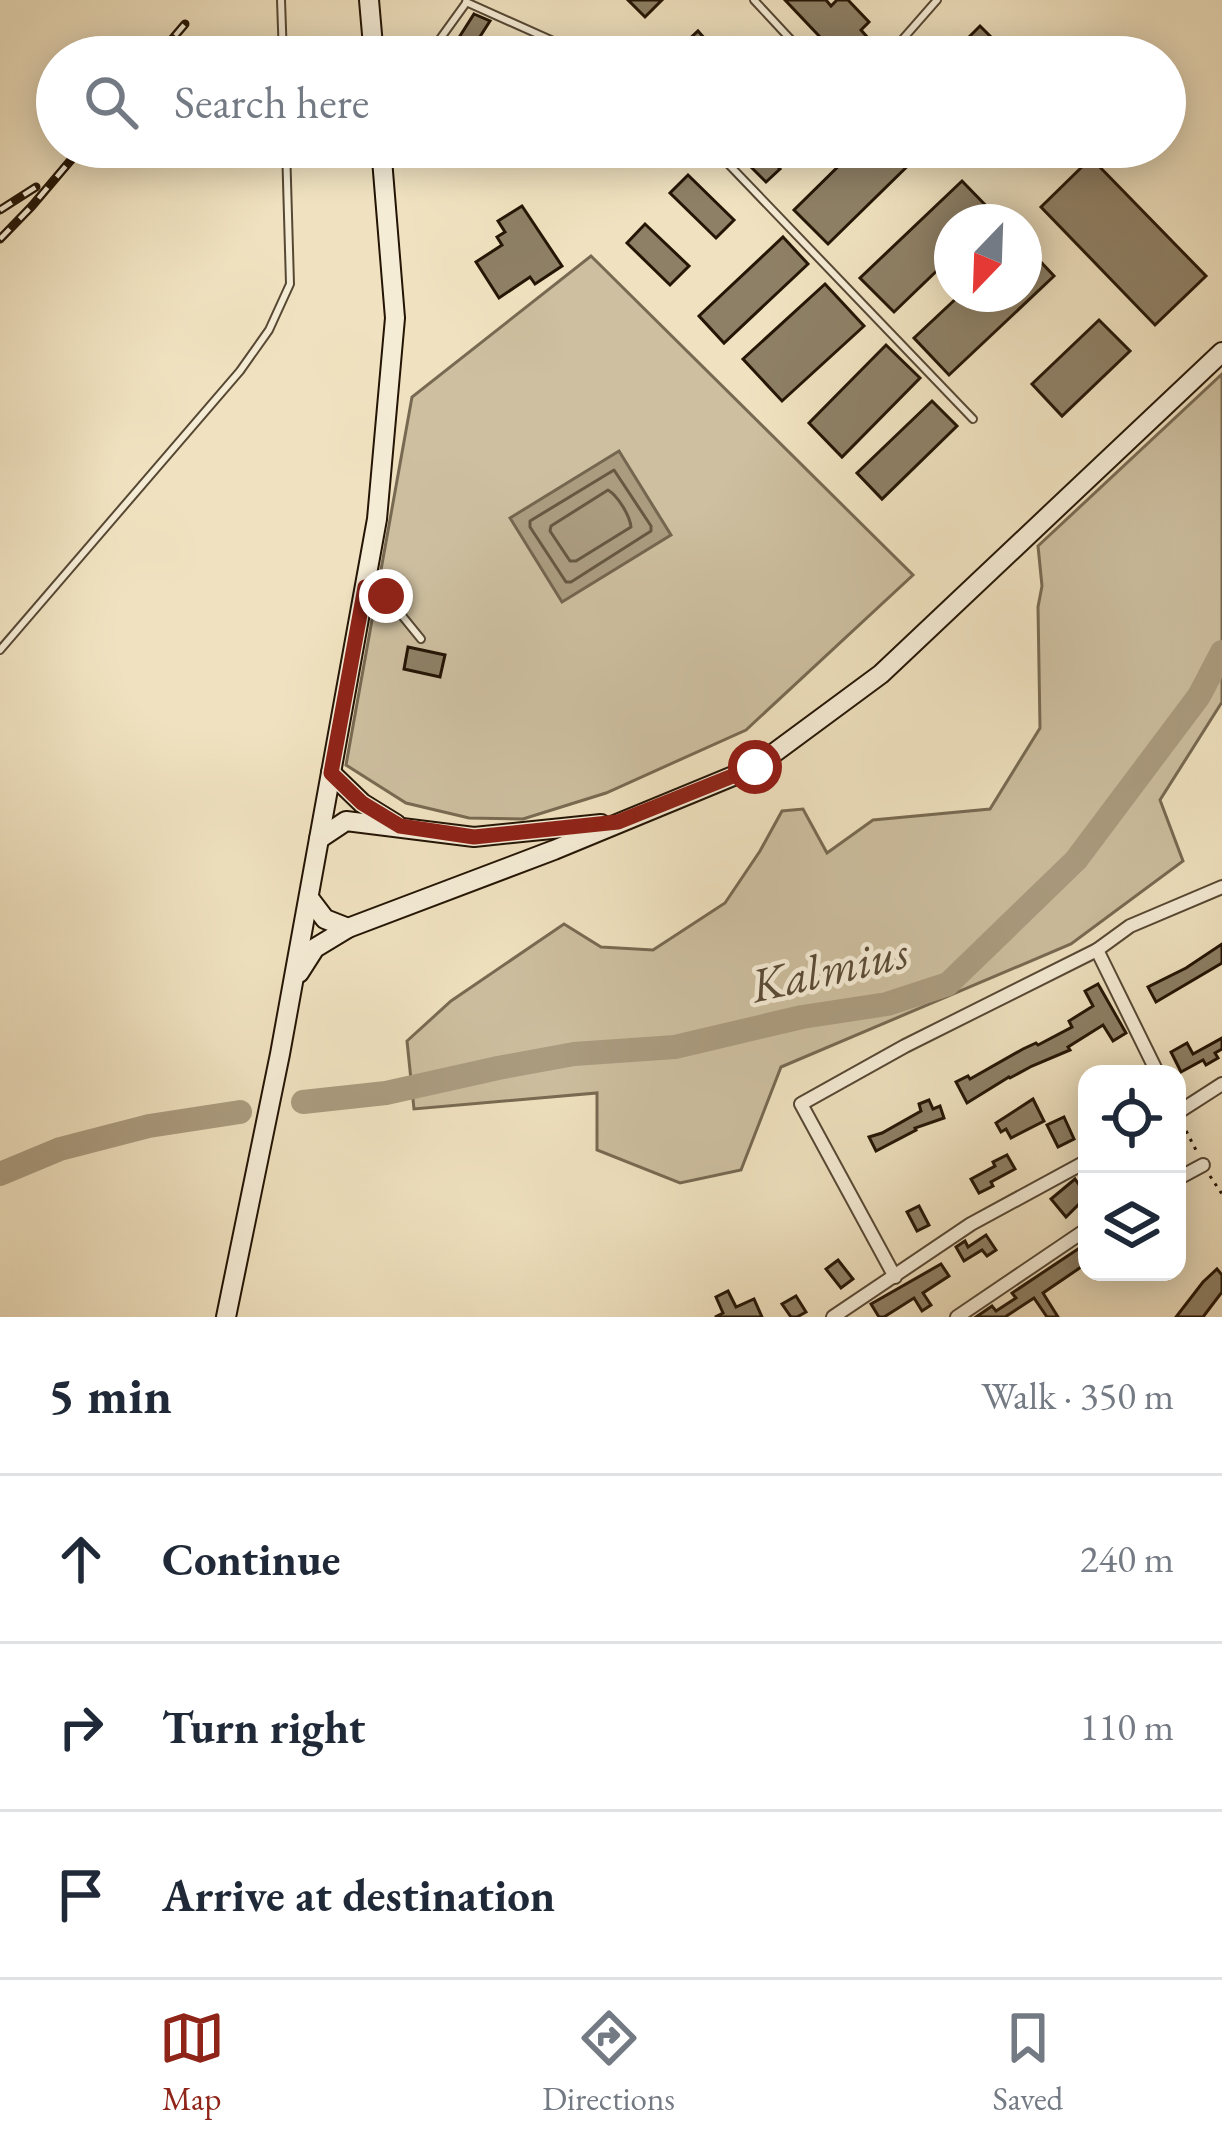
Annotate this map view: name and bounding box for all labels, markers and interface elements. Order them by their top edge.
search box [36,36,1186,168]
icon: search [78,69,144,135]
text: Search here [174,73,369,131]
north arrow [934,204,1042,312]
route end [359,569,413,623]
route start [728,740,782,794]
water label: Kalmius [743,920,914,1016]
map controls [1078,1065,1186,1281]
button: locate [1078,1065,1186,1173]
button: layers [1078,1173,1186,1281]
text: 5 min [48,1362,172,1428]
text: Walk · 350 m [981,1370,1174,1421]
icon: ahead [48,1526,114,1592]
text: Continue [162,1530,340,1588]
text: 240 m [1080,1533,1174,1584]
icon: right [48,1694,114,1760]
text: Turn right [162,1698,365,1756]
text: 110 m [1080,1701,1174,1752]
icon: arrive [48,1862,114,1928]
text: Arrive at destination [162,1866,555,1924]
tab: Map [159,2005,225,2120]
tab: Directions [542,2005,675,2120]
tab: Saved [993,2005,1063,2120]

